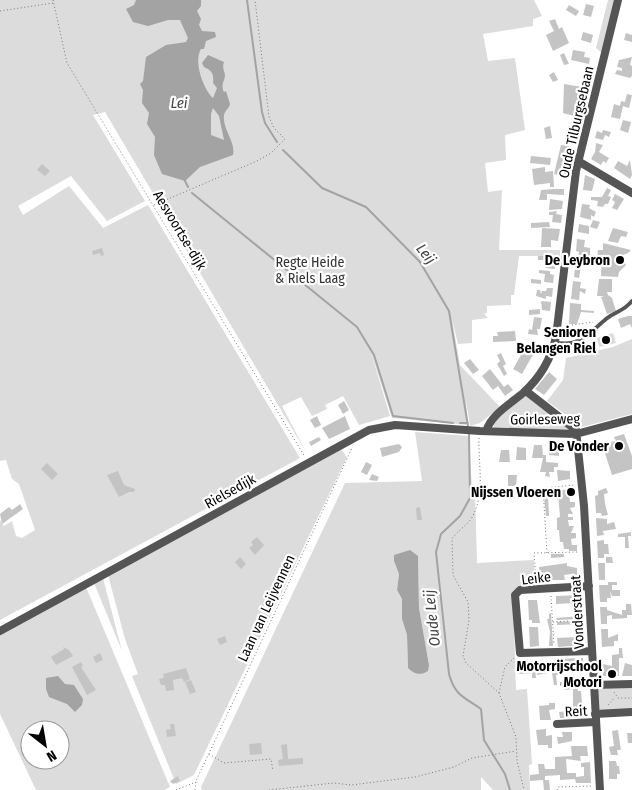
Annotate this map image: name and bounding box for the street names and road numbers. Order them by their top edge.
street label: Oude Tilburgsebaan [555,64,598,180]
street label: Aesvoortse-dijk [149,187,210,273]
street label: Goirleseweg [510,410,581,429]
street label: Rielsedijk [202,470,259,512]
street label: Laan van Leijvennen [234,552,299,664]
street label: Leike [520,568,552,589]
street label: Vonderstraat [567,574,588,649]
street label: Reit [564,702,588,721]

